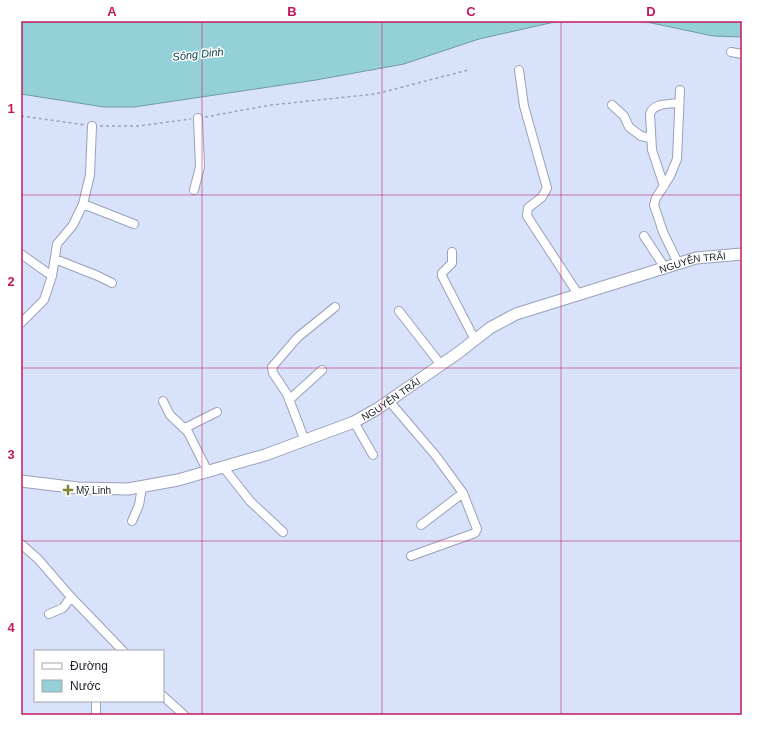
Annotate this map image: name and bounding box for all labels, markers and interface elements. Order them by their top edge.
text: A [107,4,117,19]
text: B [287,4,297,19]
text: C [466,4,476,19]
text: D [646,4,656,19]
water label: Sông Dinh [172,45,224,63]
text: 1 [7,101,15,116]
street label: NGUYỄN TRÃI [658,249,726,275]
text: 2 [7,274,15,289]
street label: NGUYỄN TRÃI [359,375,422,422]
text: 3 [7,447,15,462]
marker: Mỹ Linh [63,485,73,495]
place label: Mỹ Linh [76,485,111,496]
text: 4 [7,620,15,635]
legend [34,650,164,702]
text: Đường [70,659,108,673]
text: Nước [70,679,101,693]

